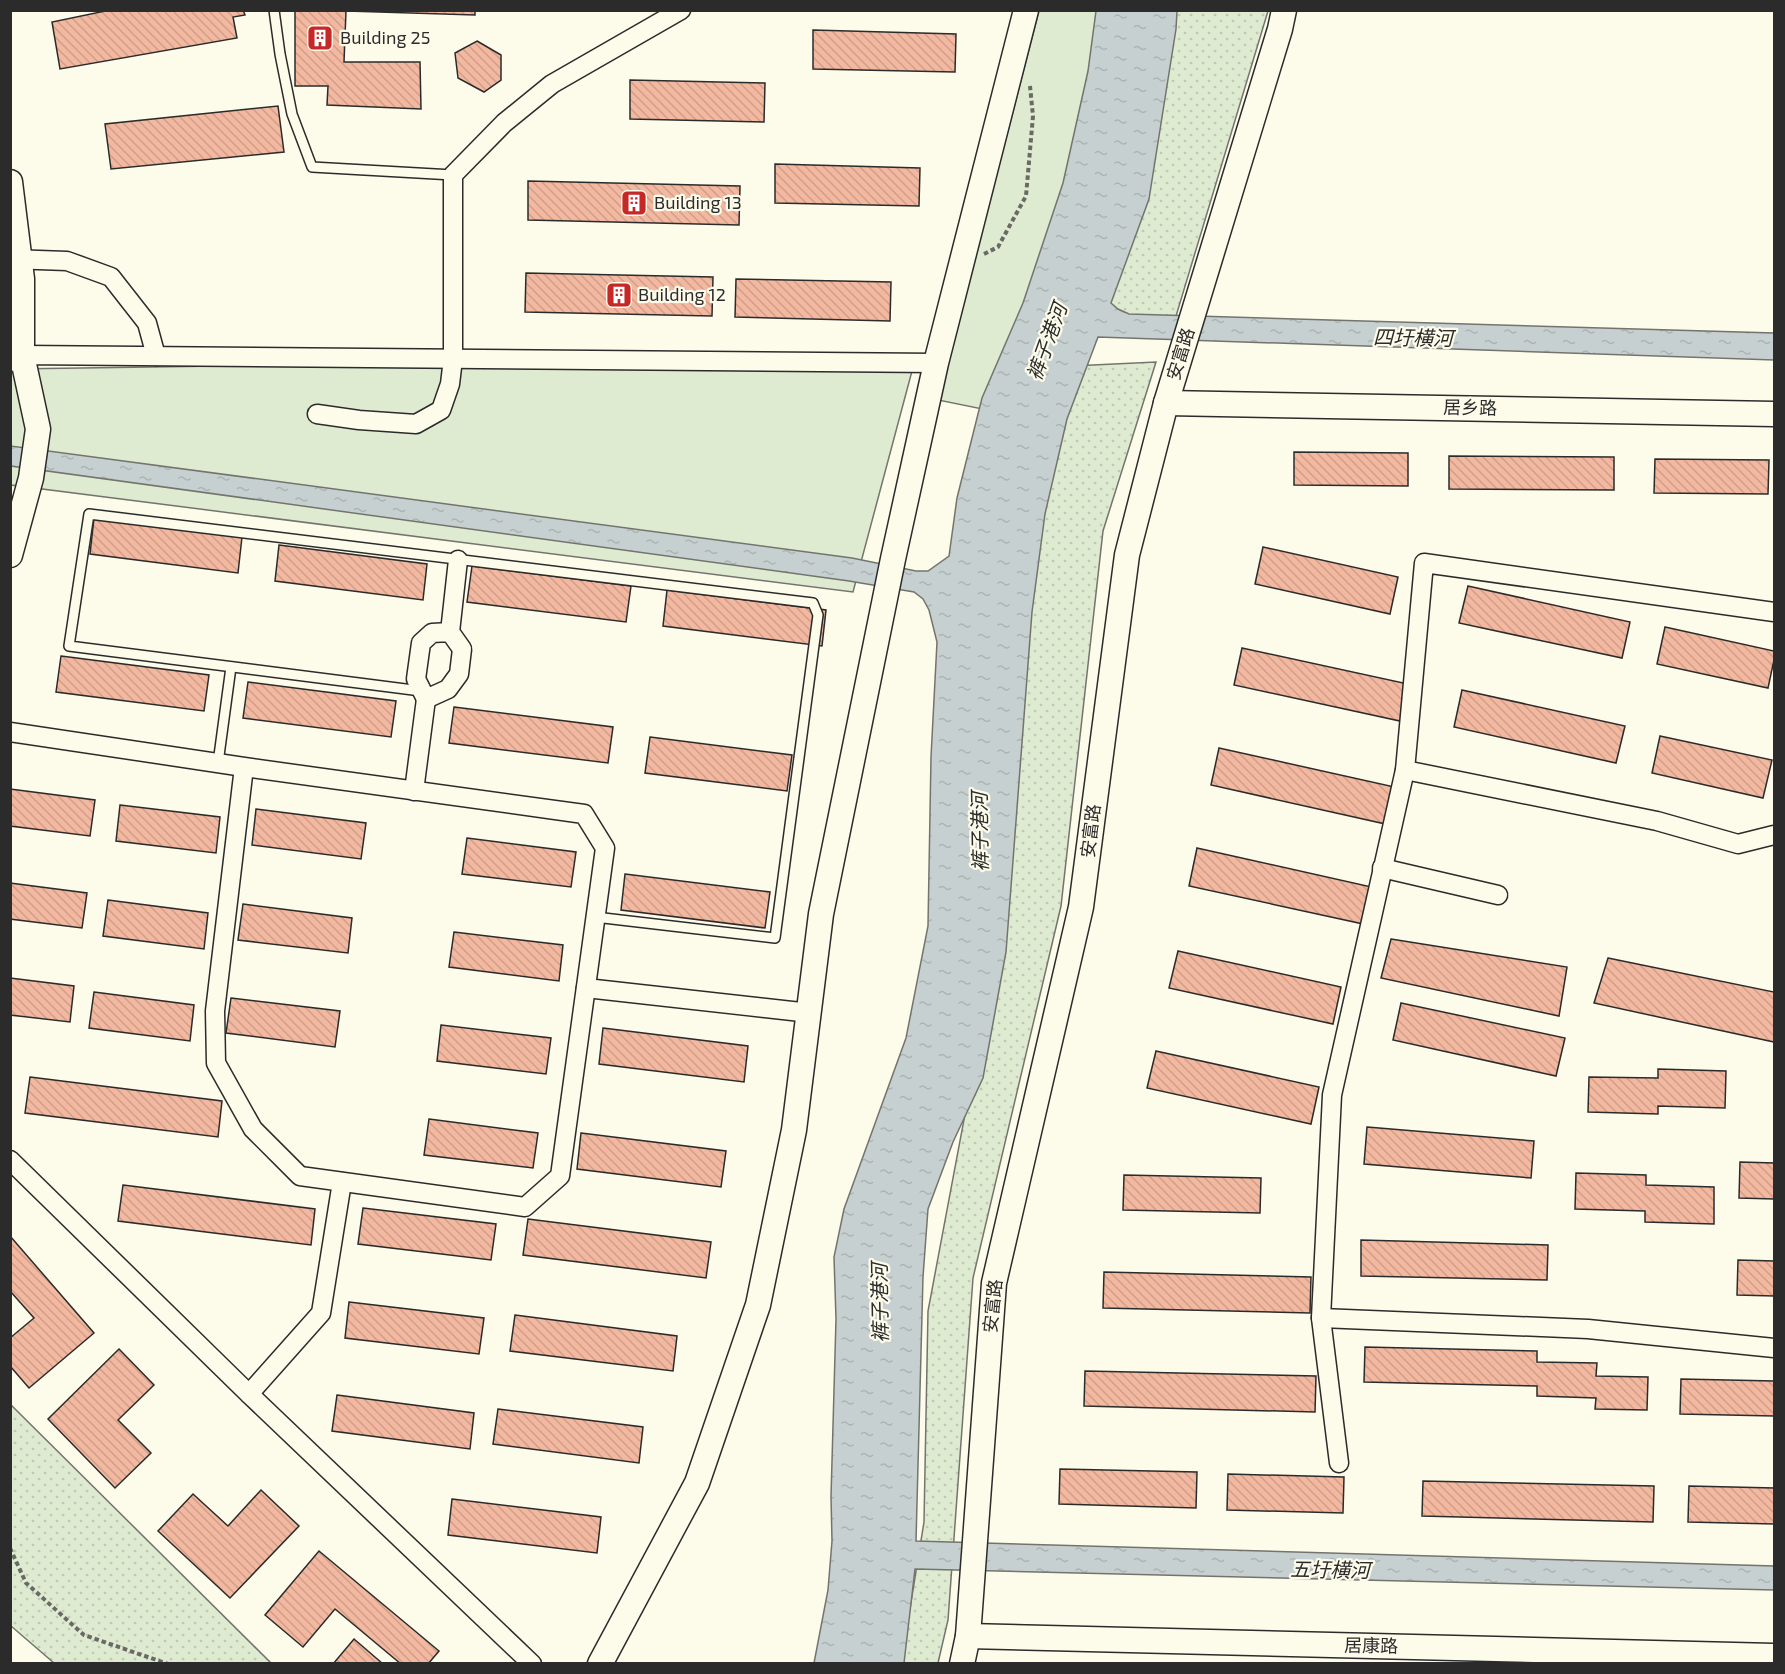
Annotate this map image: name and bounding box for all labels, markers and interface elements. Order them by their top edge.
building icon: Building 25 [305,23,335,53]
place label: Building 25 [340,26,430,48]
building icon: Building 13 [619,188,649,218]
place label: Building 13 [654,191,742,213]
building icon: Building 12 [604,280,634,310]
place label: Building 12 [638,283,726,305]
water label: 裤子港河 [1021,296,1072,383]
water label: 四圩横河 [1373,324,1457,350]
street label: 安富路 [1162,325,1198,383]
street label: 居乡路 [1443,396,1497,418]
water label: 裤子港河 [966,788,992,872]
street label: 安富路 [1076,803,1104,859]
water label: 裤子港河 [866,1259,892,1343]
street label: 安富路 [978,1278,1006,1334]
water label: 五圩横河 [1290,1556,1374,1582]
street label: 居康路 [1344,1634,1398,1656]

